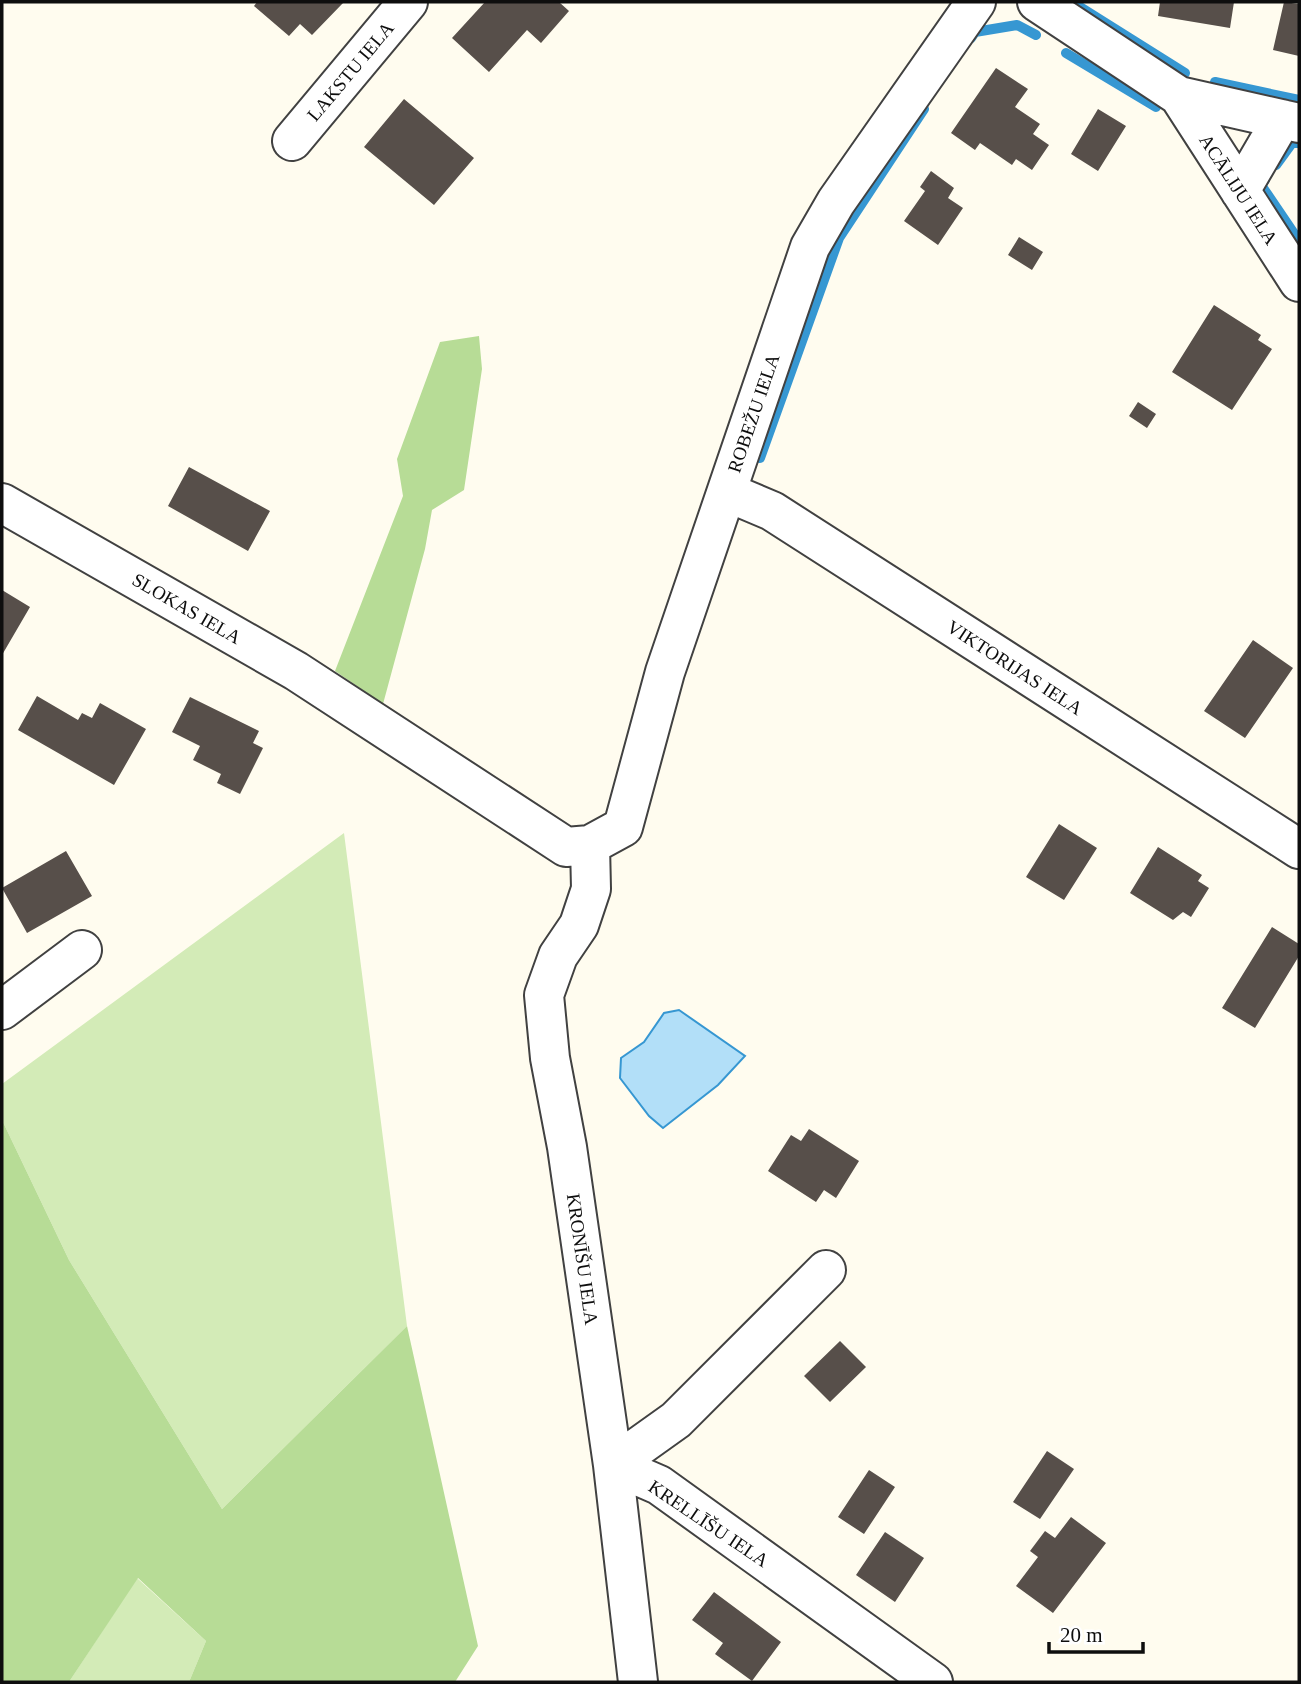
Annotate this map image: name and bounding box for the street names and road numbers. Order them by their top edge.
street label: LAKSTU IELA [303,17,398,125]
street label: ACĀLIJU IELA [1195,130,1282,249]
street label: ROBEŽU IELA [723,351,784,475]
street label: SLOKAS IELA [129,569,245,648]
street label: VIKTORIJAS IELA [943,616,1087,719]
street label: KRONĪŠU IELA [563,1192,602,1326]
street label: KRELLĪŠU IELA [645,1476,773,1571]

